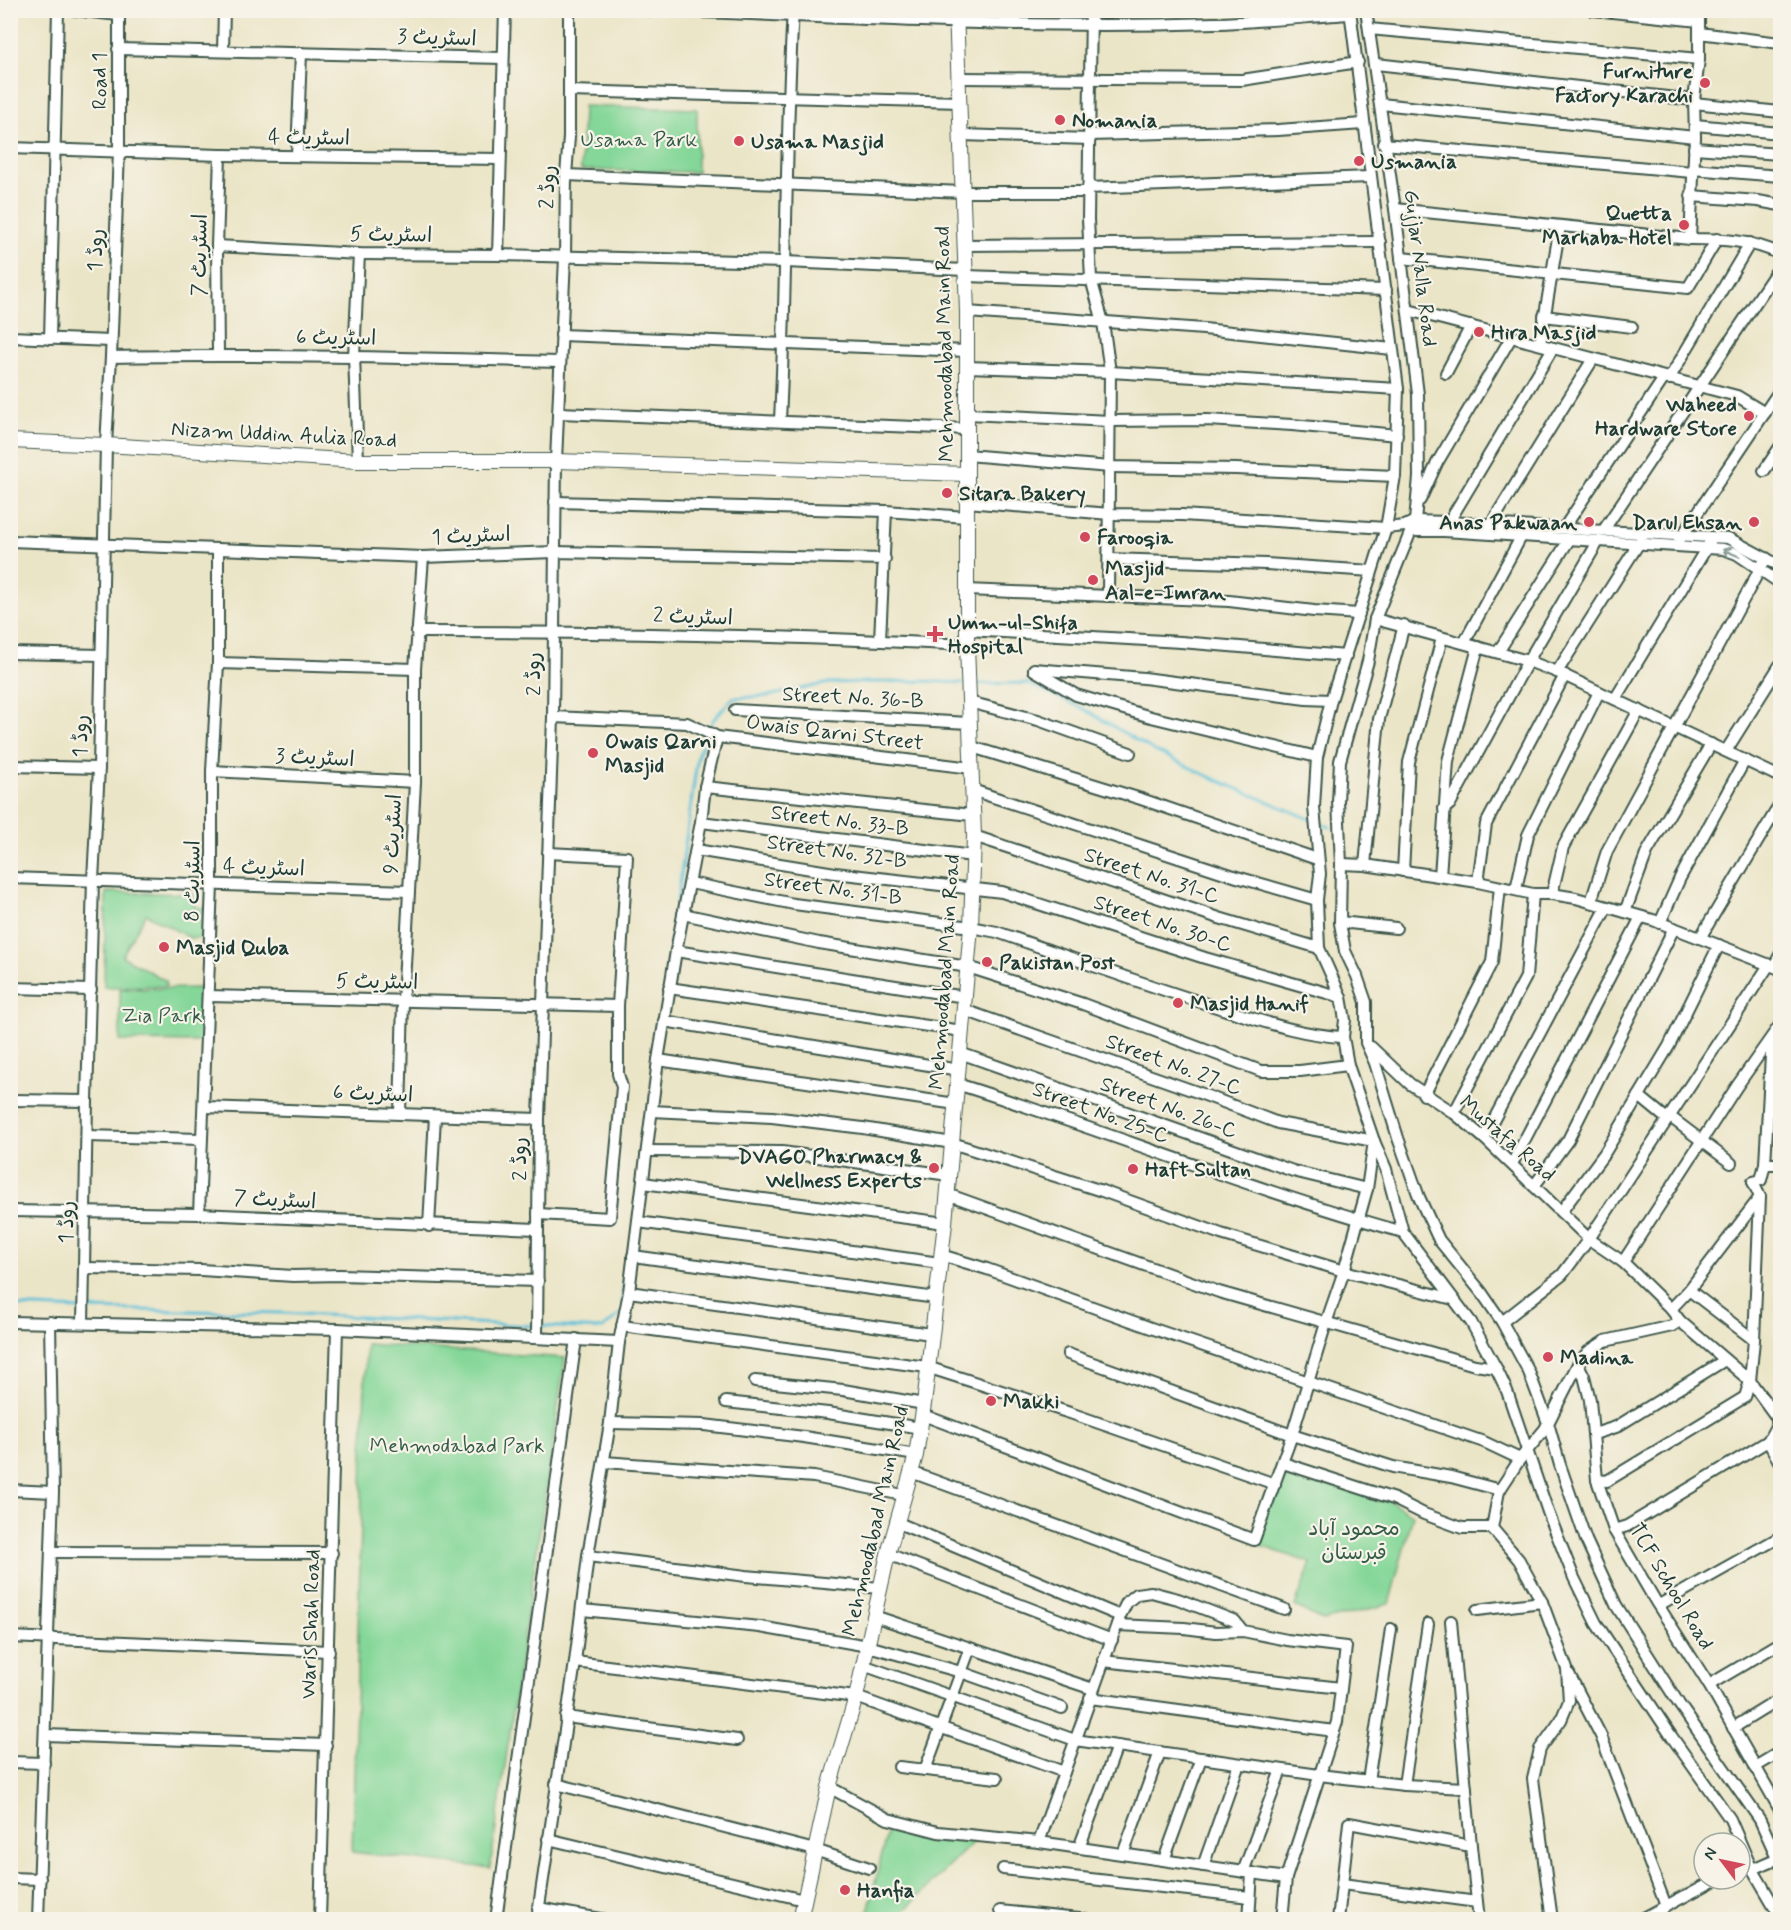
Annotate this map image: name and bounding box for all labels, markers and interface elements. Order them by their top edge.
street label: اسٹریٹ 3 [397,23,477,53]
street label: Road 1 [86,52,114,110]
place label: Furniture Factory Karachi [1555,58,1694,110]
marker: Furniture Factory Karachi [1698,76,1712,90]
place label: Nomania [1072,107,1158,135]
marker: Nomania [1053,113,1067,127]
street label: اسٹریٹ 4 [268,123,350,153]
park label: Usama Park [581,126,698,154]
place label: Usama Masjid [751,128,884,156]
marker: Usama Masjid [732,134,746,148]
place label: Usmania [1371,148,1457,176]
marker: Usmania [1352,154,1366,168]
street label: روڈ 2 [533,165,563,209]
street label: Gujjar Nalla Road [1396,188,1444,348]
place label: Quetta Marhaba Hotel [1542,200,1672,252]
street label: اسٹریٹ 7 [185,214,215,297]
marker: Quetta Marhaba Hotel [1677,218,1691,232]
street label: اسٹریٹ 5 [350,220,432,250]
street label: Mehmoodabad Main Road [929,226,961,462]
street label: روڈ 1 [81,228,111,272]
place label: Hira Masjid [1491,319,1596,347]
street label: اسٹریٹ 6 [295,323,376,353]
marker: Hira Masjid [1472,325,1486,339]
place label: Waheed Hardware Store [1595,391,1737,443]
marker: Waheed Hardware Store [1742,409,1756,423]
street label: Nizam Uddin Aulia Road [170,415,398,455]
place label: Sitara Bakery [959,480,1086,508]
marker: Sitara Bakery [940,486,954,500]
place label: Anas Pakwaan [1439,509,1578,537]
place label: Darul Ehsan [1632,509,1743,537]
marker: Anas Pakwaan [1582,515,1596,529]
marker: Darul Ehsan [1747,515,1761,529]
street label: اسٹریٹ 1 [431,521,511,551]
place label: Farooqia [1097,524,1174,552]
marker: Farooqia [1078,530,1092,544]
one-way arrow [1722,546,1740,558]
place label: Masjid Aal-e-Imran [1105,555,1226,607]
marker: Masjid Aal-e-Imran [1086,573,1100,587]
street label: اسٹریٹ 2 [652,602,733,632]
place label: Umm-ul-Shifa Hospital [948,609,1078,661]
marker: Umm-ul-Shifa Hospital [926,625,944,643]
street label: روڈ 2 [520,652,548,696]
street label: Street No. 36-B [782,680,924,716]
street label: Owais Qarni Street [745,708,925,758]
street label: روڈ 1 [67,714,95,758]
place label: Owais Qarni Masjid [605,728,717,780]
street label: اسٹریٹ 3 [275,742,355,774]
marker: Owais Qarni Masjid [586,746,600,760]
street label: اسٹریٹ 9 [377,793,409,875]
street label: Street No. 33-B [769,799,910,843]
street label: Street No. 32-B [765,828,909,876]
street label: اسٹریٹ 8 [178,840,208,922]
street label: Street No. 31-C [1080,841,1223,911]
street label: اسٹریٹ 4 [223,853,305,883]
street label: Mehmoodabad Main Road [923,853,967,1091]
street label: Street No. 31-B [762,865,904,913]
street label: Street No. 30-C [1090,888,1235,959]
place label: Masjid Quba [176,934,290,962]
marker: Masjid Quba [157,940,171,954]
place label: Pakistan Post [999,949,1116,977]
marker: Pakistan Post [980,955,994,969]
street label: اسٹریٹ 5 [336,967,418,997]
place label: Masjid Hanif [1190,990,1309,1018]
marker: Masjid Hanif [1171,996,1185,1010]
park label: Zia Park [122,1002,202,1030]
street label: Street No. 27-C [1102,1027,1246,1103]
street label: Street No. 26-C [1096,1070,1241,1146]
street label: Street No. 25-C [1028,1075,1173,1151]
street label: اسٹریٹ 6 [332,1079,414,1109]
street label: Mustafa Road [1453,1089,1562,1188]
street label: روڈ 2 [506,1137,534,1181]
place label: DVAGO Pharmacy & Wellness Experts [738,1143,923,1195]
place label: Haft Sultan [1145,1156,1251,1184]
marker: DVAGO Pharmacy & Wellness Experts [927,1161,941,1175]
marker: Haft Sultan [1126,1162,1140,1176]
street label: اسٹریٹ 7 [233,1184,317,1216]
street label: روڈ 1 [53,1200,81,1244]
place label: Madina [1560,1344,1635,1372]
marker: Madina [1541,1350,1555,1364]
place label: Makki [1003,1388,1059,1416]
marker: Makki [984,1394,998,1408]
street label: Mehmoodabad Main Road [836,1403,916,1639]
park label: Mehmodabad Park [370,1432,544,1460]
park label: محمود آباد قبرستان [1308,1515,1400,1567]
street label: TCF School Road [1622,1518,1720,1655]
street label: Waris Shah Road [294,1549,328,1699]
north arrow [1692,1831,1752,1891]
text: N [1699,1844,1722,1864]
place label: Hanfia [857,1877,915,1905]
marker: Hanfia [838,1883,852,1897]

